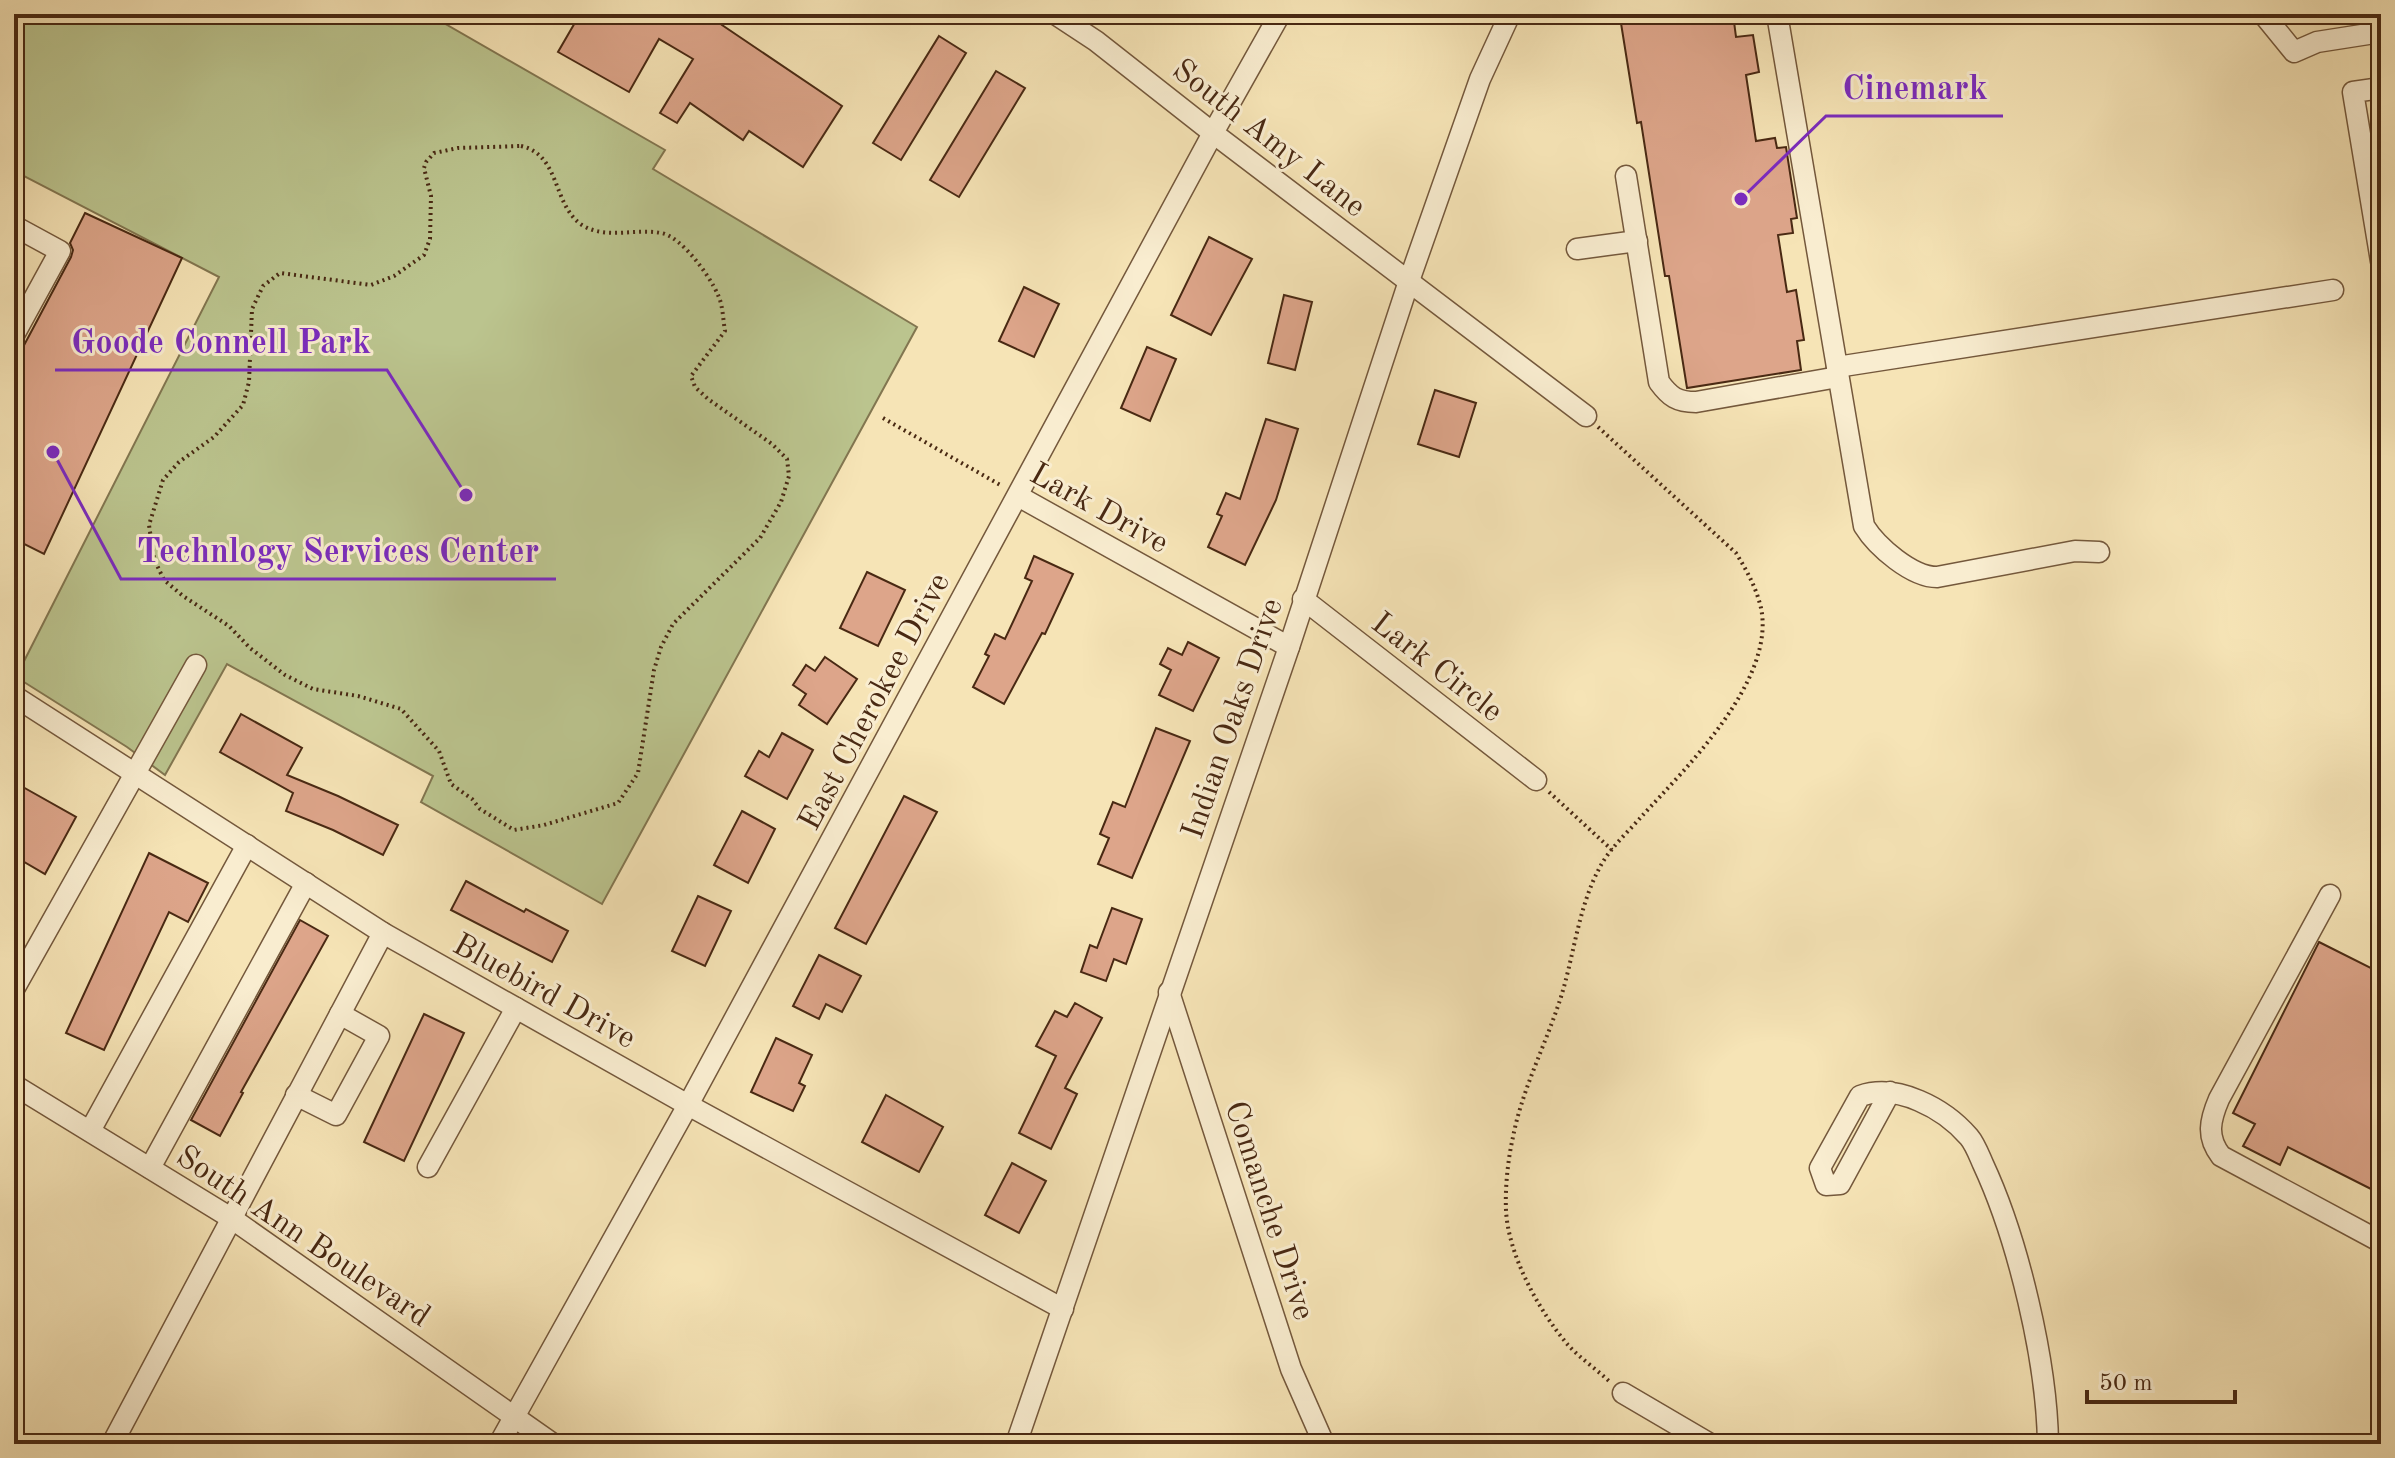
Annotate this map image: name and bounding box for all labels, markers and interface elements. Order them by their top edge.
street label: South Amy Lane [1166,54,1371,224]
callout: Cinemark [1826,58,2003,116]
text: Cinemark [1842,73,1988,107]
callout: Goode Connell Park [55,312,387,370]
text: Goode Connell Park [71,327,371,361]
street label: Lark Drive [1024,459,1173,561]
callout: Technlogy Services Center [121,521,556,579]
text: Technlogy Services Center [137,536,539,570]
street label: East Cherokee Drive [794,568,957,836]
street label: Indian Oaks Drive [1178,595,1290,843]
street label: Lark Circle [1365,608,1508,729]
street label: Bluebird Drive [447,929,640,1056]
street label: Comanche Drive [1218,1098,1319,1324]
street label: South Ann Boulevard [170,1141,435,1334]
scale bar [2087,1354,2235,1404]
text: 50 m [2099,1372,2153,1396]

